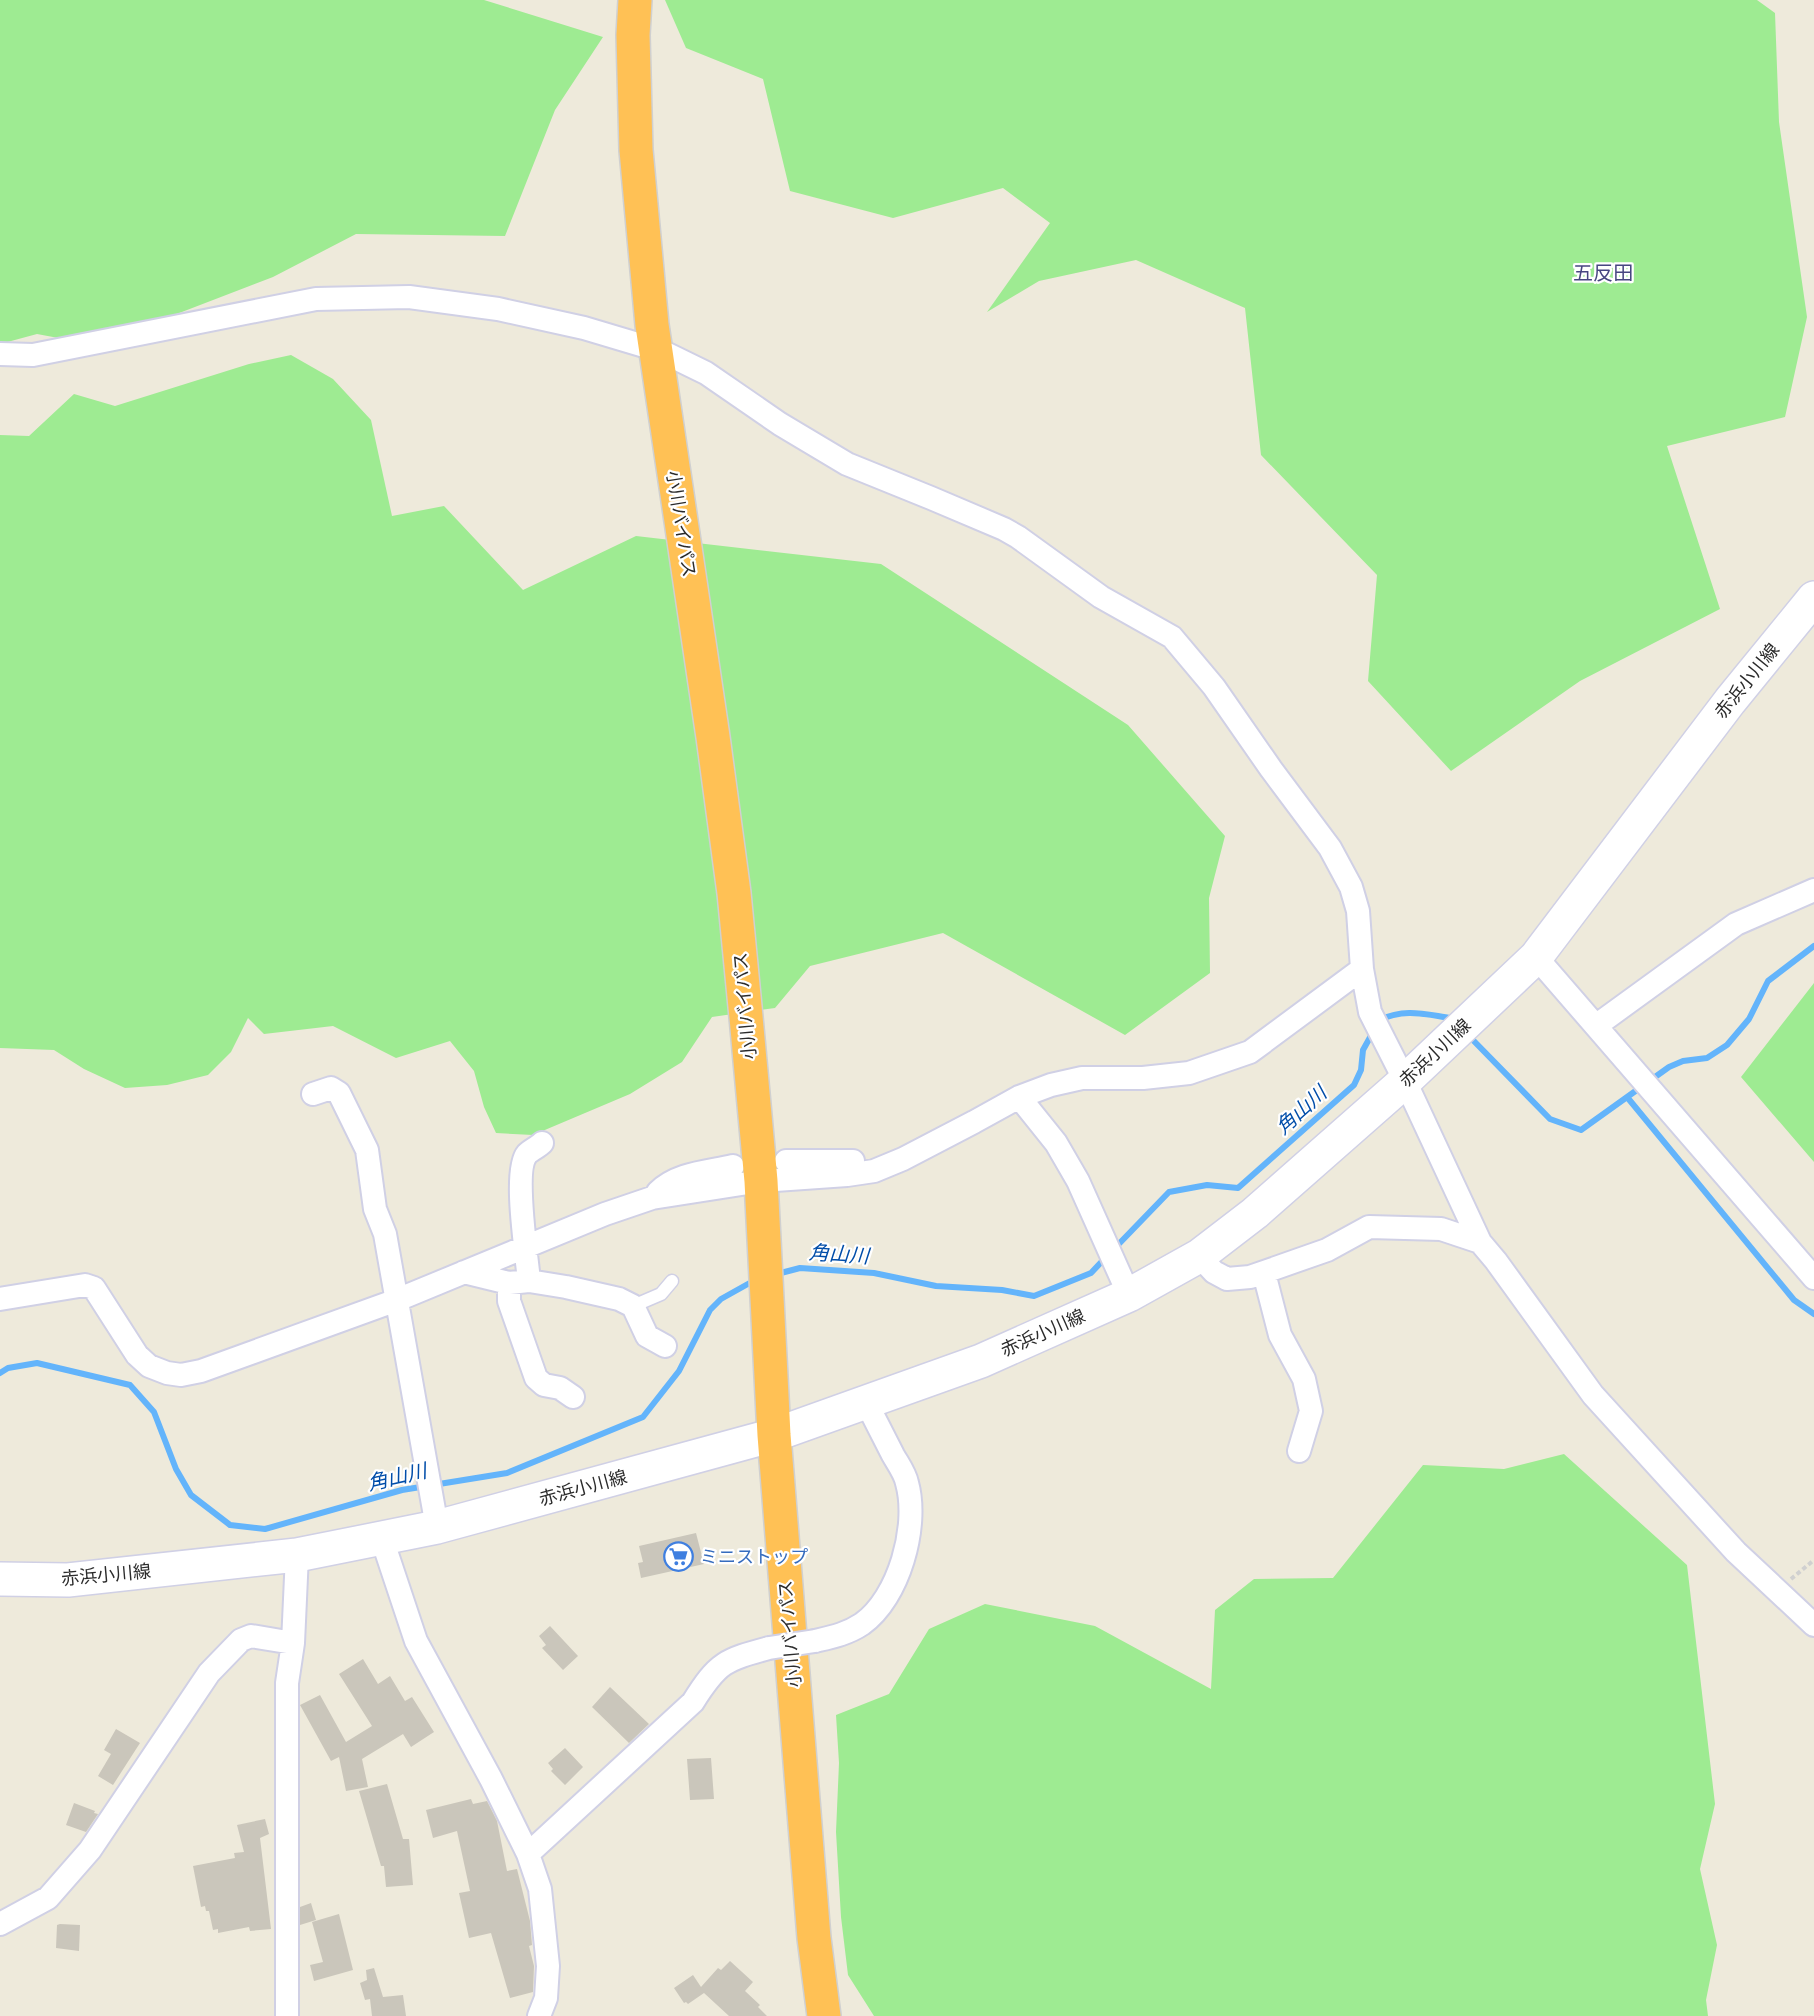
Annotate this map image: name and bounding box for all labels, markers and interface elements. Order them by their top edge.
district label: 五反田 [1573,260,1633,286]
street label: 小川バイパス [662,469,701,579]
street label: 赤浜小川線 [1709,638,1784,723]
street label: 小川バイパス [728,951,761,1061]
street label: 赤浜小川線 [1394,1014,1475,1092]
water label: 角山川 [1270,1079,1333,1140]
water label: 角山川 [808,1239,872,1269]
street label: 赤浜小川線 [997,1304,1089,1361]
water label: 角山川 [365,1457,431,1496]
street label: 赤浜小川線 [536,1465,629,1510]
supermarket icon: ミニストップ [663,1541,695,1573]
place label: ミニストップ [700,1545,808,1568]
street label: 赤浜小川線 [60,1559,152,1590]
street label: 小川バイパス [773,1579,806,1689]

